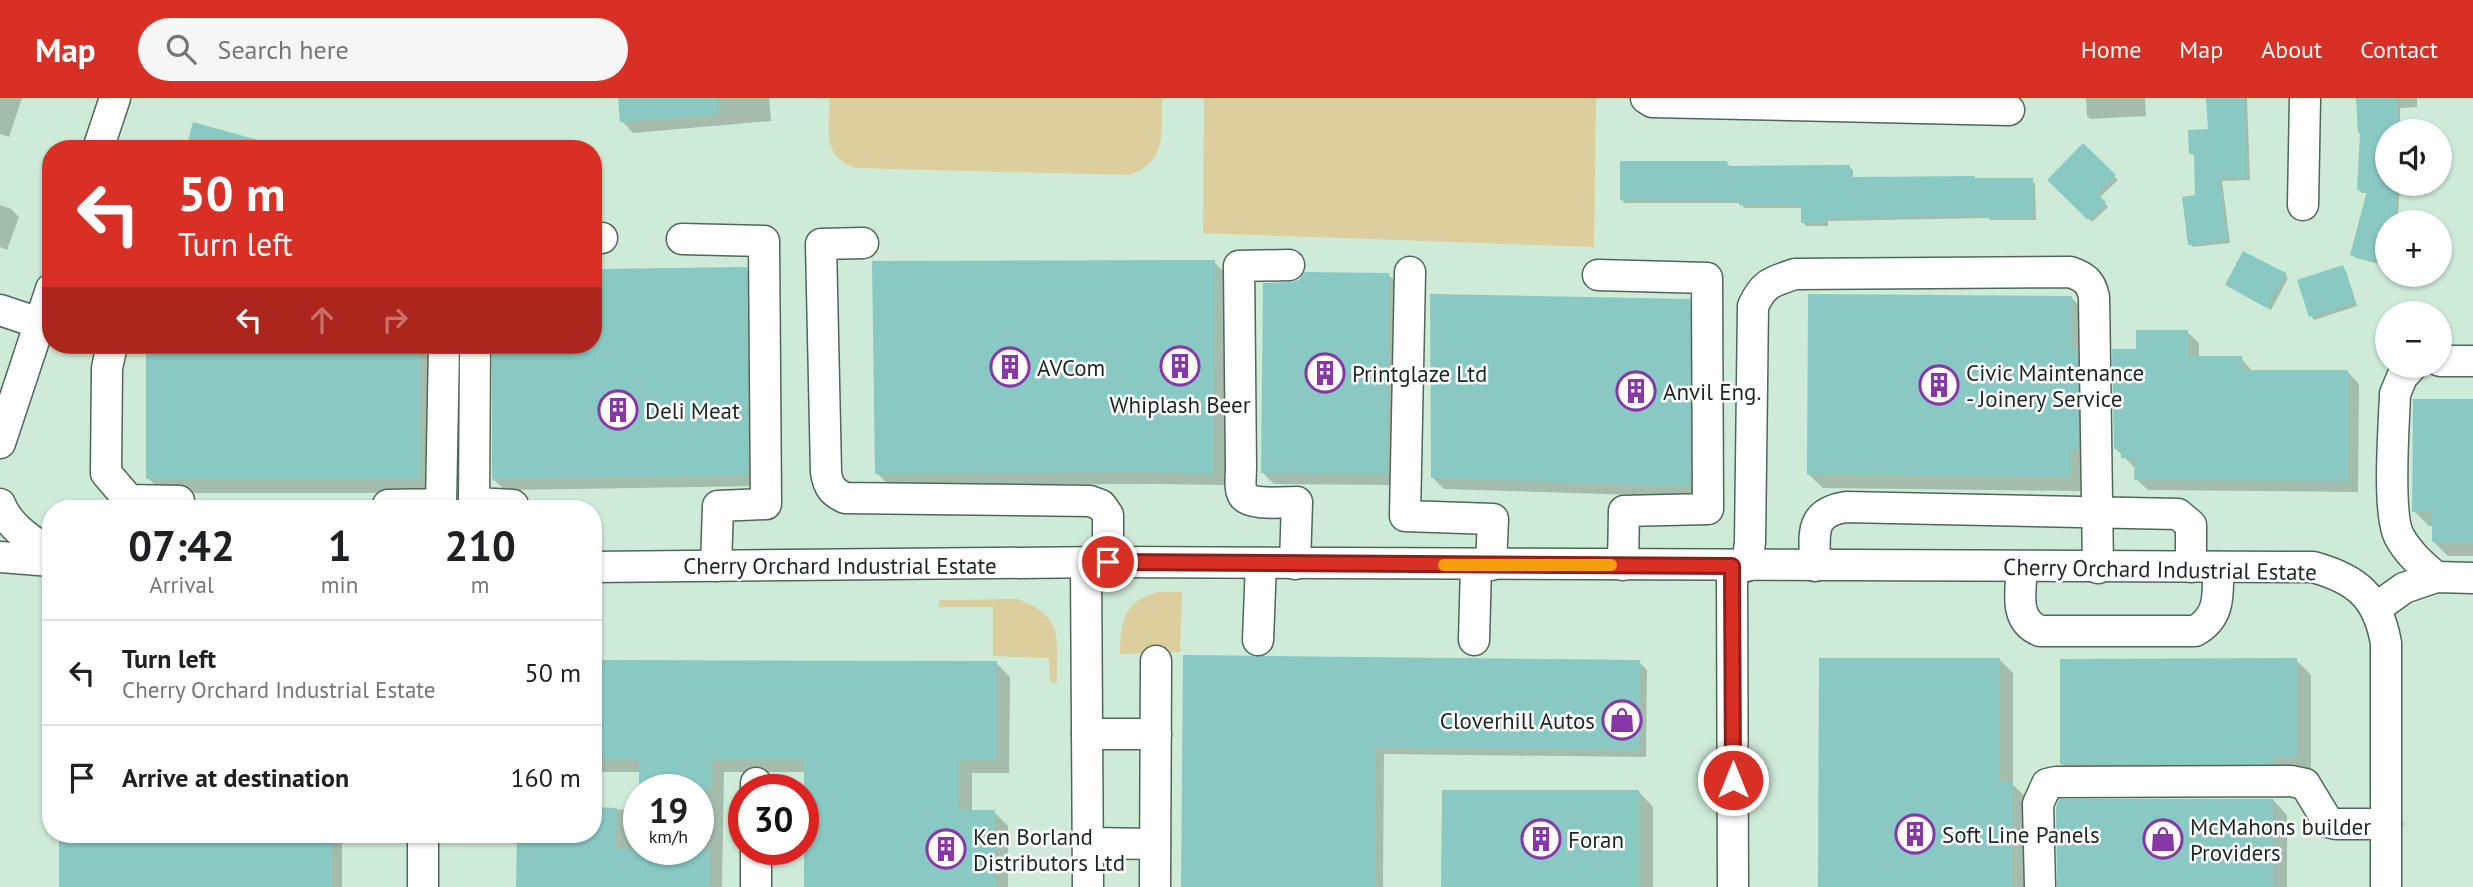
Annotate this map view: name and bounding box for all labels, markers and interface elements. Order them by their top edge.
search box [138,18,628,81]
text: Map [35,28,96,71]
icon: search [162,30,200,68]
text: Search here [218,33,349,66]
text: Home [2081,34,2141,65]
text: Map [2179,34,2223,65]
text: About [2261,34,2322,65]
text: Contact [2360,34,2438,65]
map controls [2375,119,2452,378]
button: sound [2375,119,2452,196]
text: 50 m [178,161,285,225]
icon: left [63,168,154,259]
button: + [2375,210,2452,287]
text: Turn left [178,223,293,265]
icon: left [230,301,268,339]
icon: ahead [303,301,341,339]
icon: right [376,301,414,339]
button: − [2375,301,2452,378]
building icon: Whiplash Beer [1159,345,1201,387]
building icon: AVCom [989,346,1031,388]
building icon: Printglaze Ltd [1304,352,1346,394]
place label: AVCom [1037,353,1105,382]
place label: Civic Maintenance - Joinery Service [1966,358,2144,413]
place label: Printglaze Ltd [1352,359,1487,388]
building icon: Civic Maintenance - Joinery Service [1918,364,1960,406]
building icon: Anvil Eng. [1615,370,1657,412]
place label: Anvil Eng. [1663,377,1761,406]
building icon: Deli Meat [597,389,639,431]
place label: Whiplash Beer [1109,390,1251,419]
place label: Deli Meat [645,396,740,425]
text: 07:42 [128,518,235,573]
text: 1 [328,518,351,573]
text: 210 [444,518,516,573]
pin [1078,532,1138,592]
icon: arrive [1089,543,1127,581]
street label: Cherry Orchard Industrial Estate [683,551,997,580]
street label: Cherry Orchard Industrial Estate [2003,552,2317,586]
text: Arrival [149,570,214,599]
text: min [321,570,358,599]
text: m [471,570,489,599]
text: Turn left [122,642,216,675]
icon: left [63,654,101,692]
text: 50 m [525,656,581,689]
text: Cherry Orchard Industrial Estate [122,675,436,704]
shop icon: Cloverhill Autos [1601,699,1643,741]
place label: Cloverhill Autos [1440,706,1595,735]
position arrow [1696,743,1770,817]
icon: arrive [63,759,101,797]
text: Arrive at destination [122,761,349,794]
text: 160 m [510,761,581,794]
speed limit sign: 30 [728,774,819,865]
text: 19 [649,787,688,833]
place label: McMahons builder Providers [2190,812,2371,867]
building icon: Soft Line Panels [1894,813,1936,855]
building icon: Foran [1520,818,1562,860]
shop icon: McMahons builder Providers [2142,818,2184,860]
place label: Soft Line Panels [1942,820,2100,849]
place label: Ken Borland Distributors Ltd [973,822,1125,877]
text: km/h [649,825,688,848]
place label: Foran [1568,825,1624,854]
building icon: Ken Borland Distributors Ltd [925,828,967,870]

